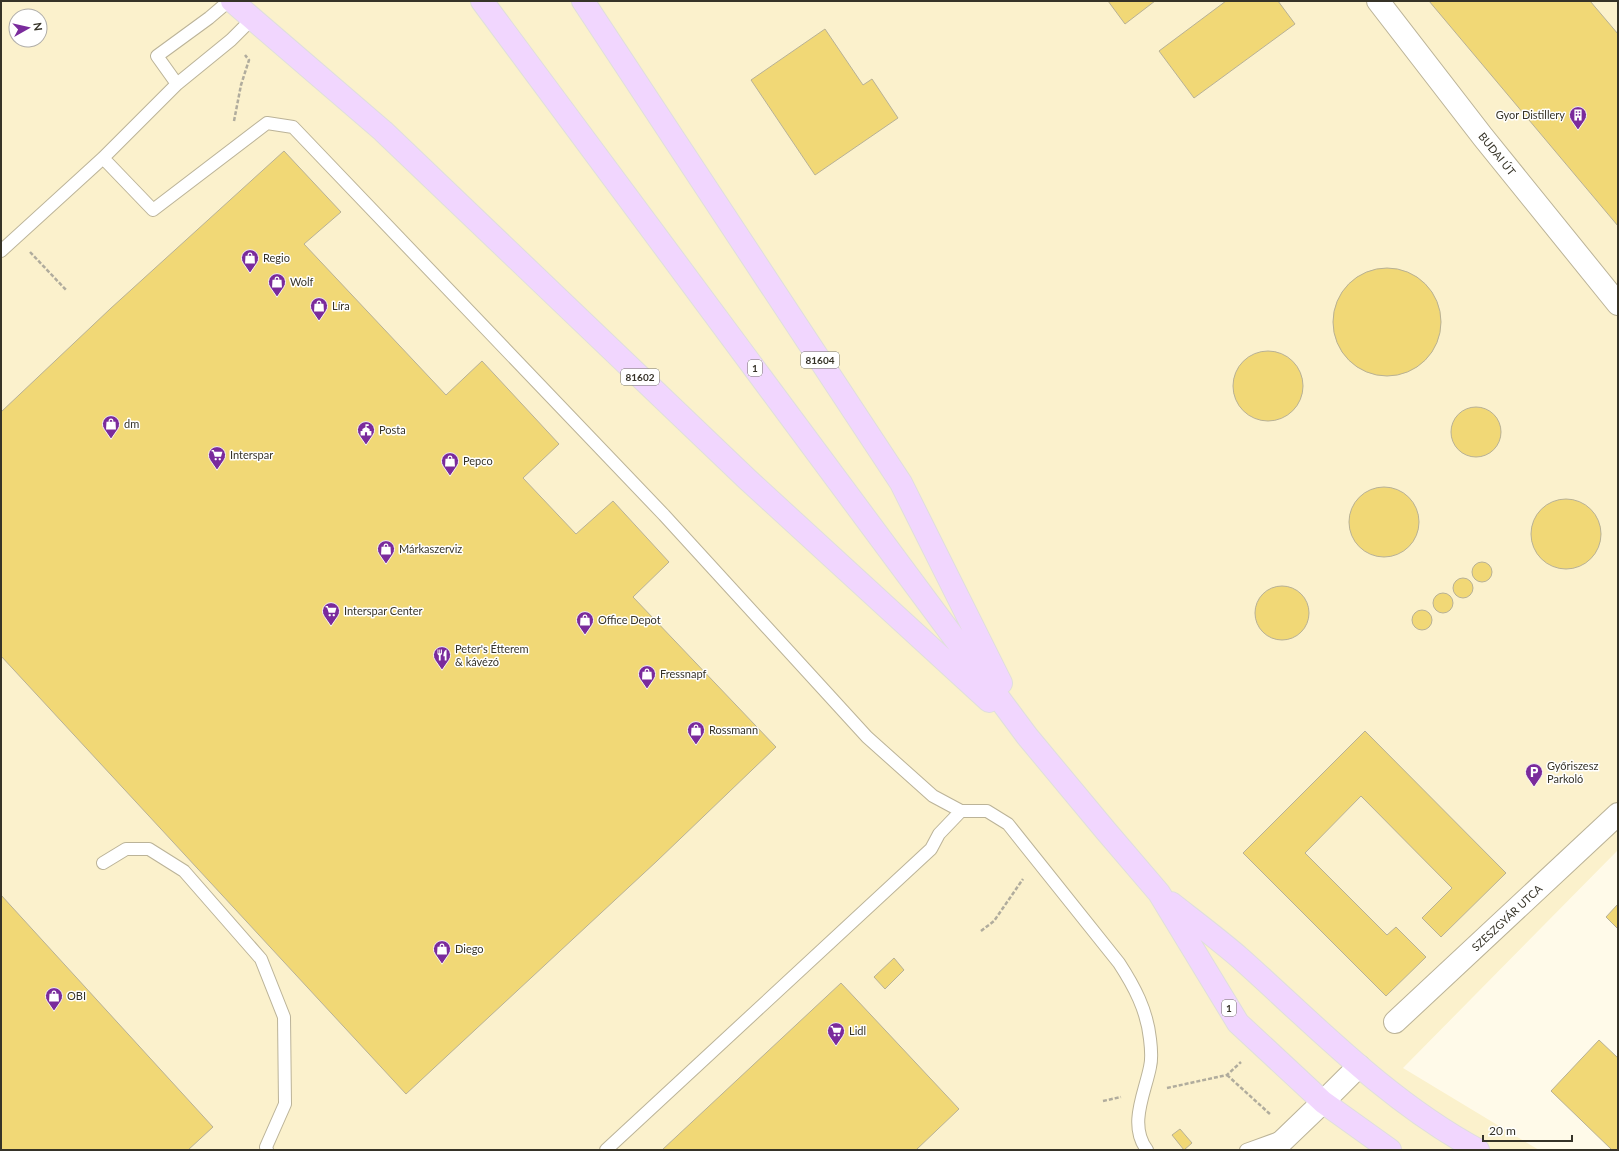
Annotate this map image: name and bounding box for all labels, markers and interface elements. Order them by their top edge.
north arrow [8,8,48,48]
text: N [31,21,45,32]
building icon: Gyor Distillery [1568,105,1588,130]
place label: Gyor Distillery [1496,108,1565,121]
street label: BUDAI ÚT [1476,130,1519,178]
shop icon: Regio [240,248,260,273]
place label: Regio [263,251,290,264]
shop icon: Wolf [267,272,287,297]
place label: Wolf [290,275,314,288]
shop icon: Líra [309,296,329,321]
place label: Líra [332,299,350,312]
road number: 81604 [801,352,839,368]
road number: 1 [748,360,762,376]
road number: 81602 [621,369,659,385]
shop icon: dm [101,414,121,439]
place label: dm [124,417,139,430]
public building icon: Posta [356,420,376,445]
place label: Posta [379,423,406,436]
supermarket icon: Interspar [207,445,227,470]
place label: Interspar [230,448,273,461]
shop icon: Pepco [440,451,460,476]
place label: Pepco [463,454,493,467]
shop icon: Márkaszerviz [376,539,396,564]
place label: Márkaszerviz [399,542,462,555]
supermarket icon: Interspar Center [321,601,341,626]
place label: Interspar Center [344,604,423,617]
shop icon: Office Depot [575,610,595,635]
place label: Office Depot [598,613,661,626]
place label: Peter's Étterem & kávézó [455,642,529,668]
restaurant icon: Peter's Étterem & kávézó [432,645,452,670]
shop icon: Fressnapf [637,664,657,689]
place label: Fressnapf [660,667,707,680]
shop icon: Rossmann [686,720,706,745]
place label: Rossmann [709,723,758,736]
place label: Győriszesz Parkoló [1547,759,1598,785]
parking icon: Győriszesz Parkoló [1524,762,1544,787]
street label: SZESZGYÁR UTCA [1469,881,1545,954]
shop icon: Diego [432,939,452,964]
place label: Diego [455,942,484,955]
shop icon: OBI [44,986,64,1011]
place label: OBI [67,989,86,1002]
road number: 1 [1222,1000,1236,1016]
supermarket icon: Lidl [826,1021,846,1046]
place label: Lidl [849,1024,866,1037]
scale bar [1483,1117,1572,1143]
text: 20 m [1489,1123,1516,1138]

